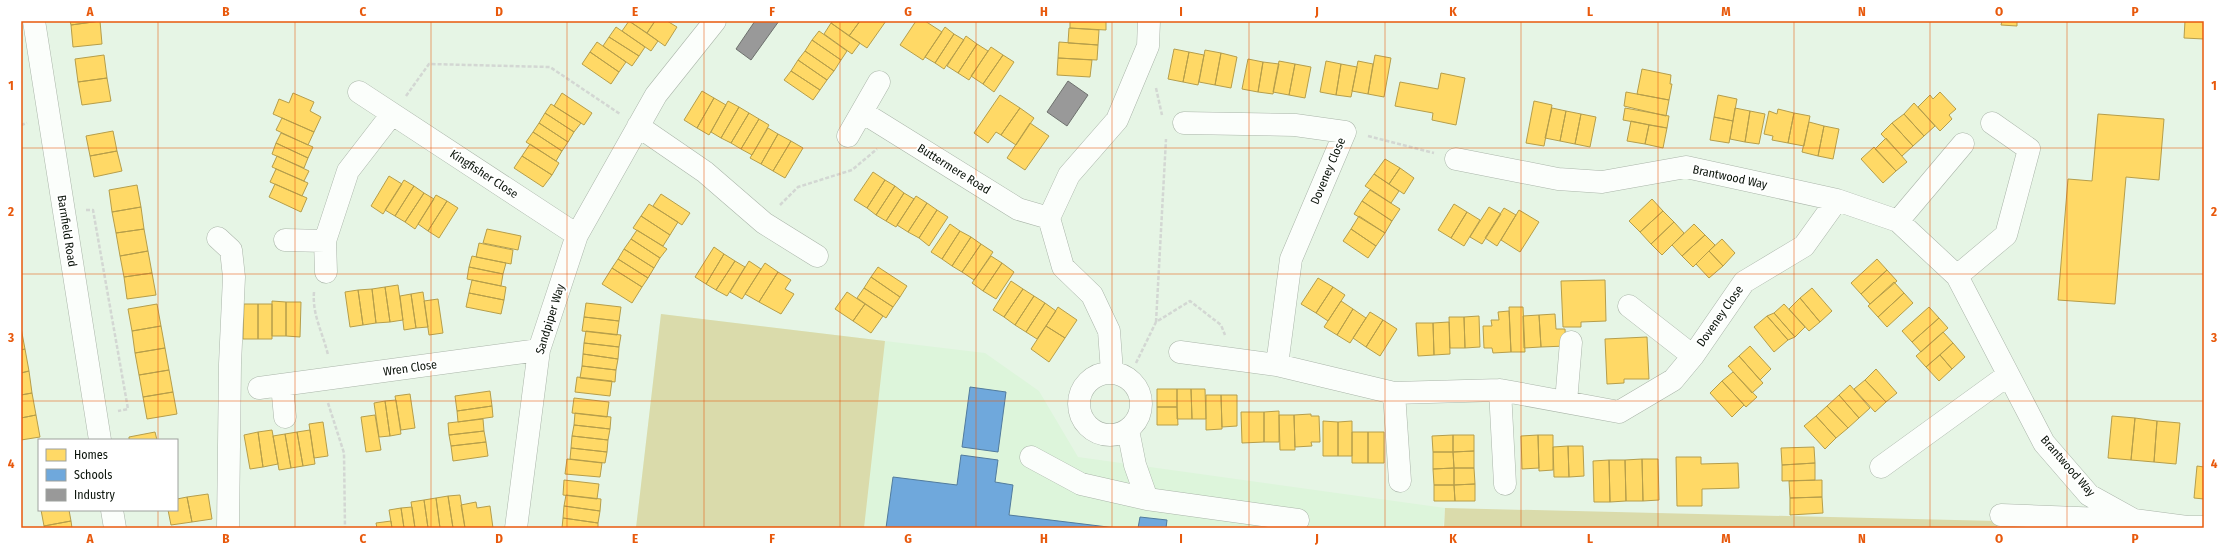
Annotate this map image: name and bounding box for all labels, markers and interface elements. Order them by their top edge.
text: A [85,4,94,19]
text: B [222,4,230,19]
text: C [360,4,367,19]
text: D [495,4,503,19]
text: E [632,4,638,19]
text: F [769,4,775,19]
text: G [904,4,912,19]
text: H [1040,4,1048,19]
text: I [1179,4,1183,19]
text: J [1314,4,1319,19]
text: K [1449,4,1457,19]
text: L [1587,4,1593,19]
text: M [1721,4,1731,19]
text: N [1858,4,1866,19]
text: O [1995,4,2003,19]
text: P [2131,4,2139,19]
text: 1 [8,78,14,93]
text: 1 [2211,78,2217,93]
street label: Doveney Close [1308,135,1348,207]
street label: Buttermere Road [915,141,993,197]
street label: Kingfisher Close [447,147,521,201]
street label: Brantwood Way [1691,162,1769,192]
street label: Barnfield Road [54,194,80,268]
text: 2 [7,204,14,219]
text: 2 [2210,204,2217,219]
street label: Sandpiper Way [533,281,568,356]
street label: Doveney Close [1694,283,1746,349]
text: 3 [7,330,14,345]
text: 3 [2210,330,2217,345]
street label: Wren Close [382,357,438,379]
street label: Brantwood Way [2038,433,2099,500]
legend [38,439,178,511]
text: Homes [74,448,108,462]
text: 4 [8,456,15,471]
text: 4 [2211,456,2218,471]
text: Schools [74,468,112,482]
text: Industry [74,488,115,502]
text: A [85,531,94,546]
text: B [222,531,230,546]
text: C [360,531,367,546]
text: D [495,531,503,546]
text: E [632,531,638,546]
text: F [769,531,775,546]
text: G [904,531,912,546]
text: H [1040,531,1048,546]
text: I [1179,531,1183,546]
text: J [1314,531,1319,546]
text: K [1449,531,1457,546]
text: L [1587,531,1593,546]
text: M [1721,531,1731,546]
text: N [1858,531,1866,546]
text: O [1995,531,2003,546]
text: P [2131,531,2139,546]

